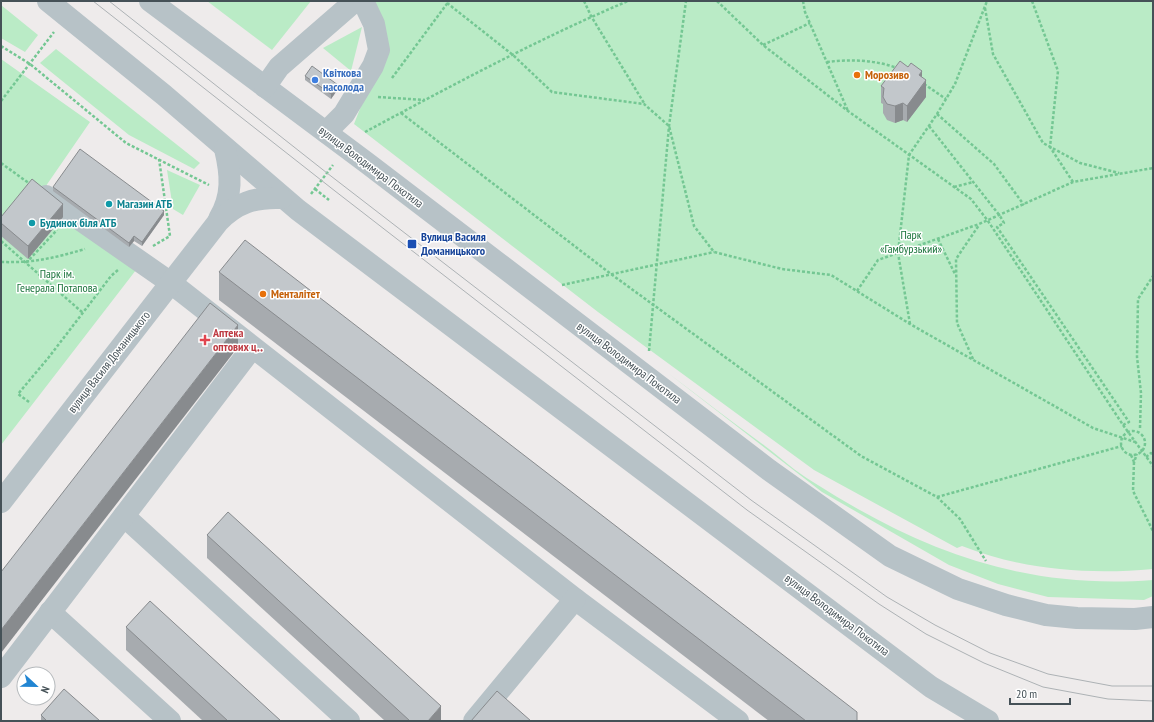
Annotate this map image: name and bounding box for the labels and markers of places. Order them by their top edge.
place label: Квіткова насолода [323,65,364,94]
place label: Морозиво [865,67,910,82]
marker: Морозиво [852,70,862,80]
marker: Квіткова насолода [310,75,320,85]
place label: Магазин АТБ [117,196,173,211]
marker: Магазин АТБ [104,199,114,209]
place label: Будинок біля АТБ [40,215,117,230]
marker: Будинок біля АТБ [27,218,37,228]
place label: Вулиця Василя Доманицького [421,229,486,258]
marker: Вулиця Василя Доманицького [406,238,418,250]
place label: Менталітет [271,286,321,301]
marker: Менталітет [258,289,268,299]
place label: Аптека оптових ц‥ [212,325,263,354]
marker: Аптека оптових ц‥ [200,335,210,345]

